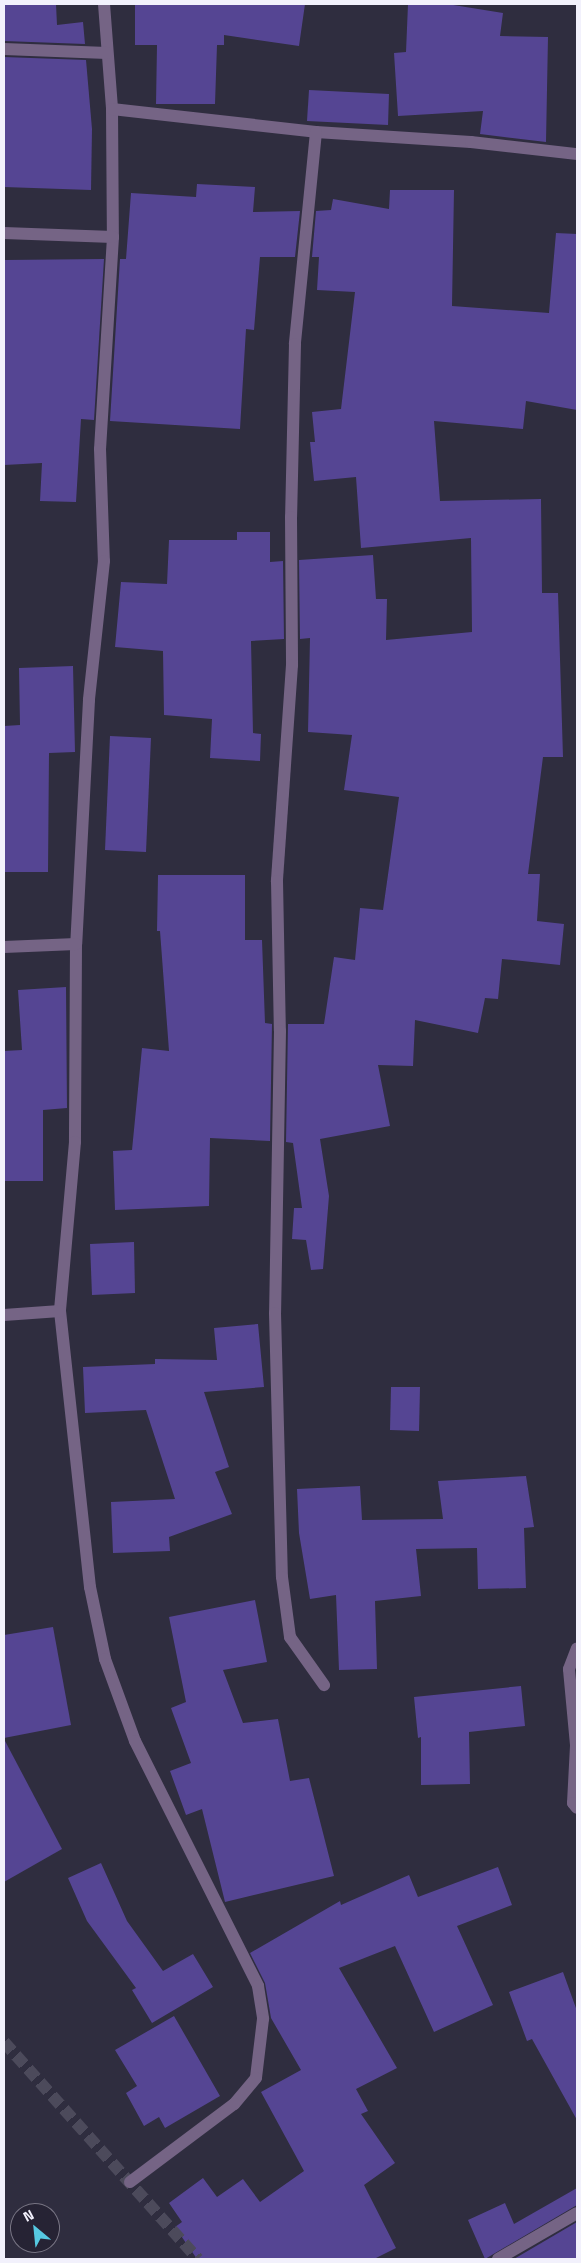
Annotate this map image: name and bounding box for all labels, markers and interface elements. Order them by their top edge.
north arrow [10,2203,60,2253]
text: N [19,2204,37,2227]

